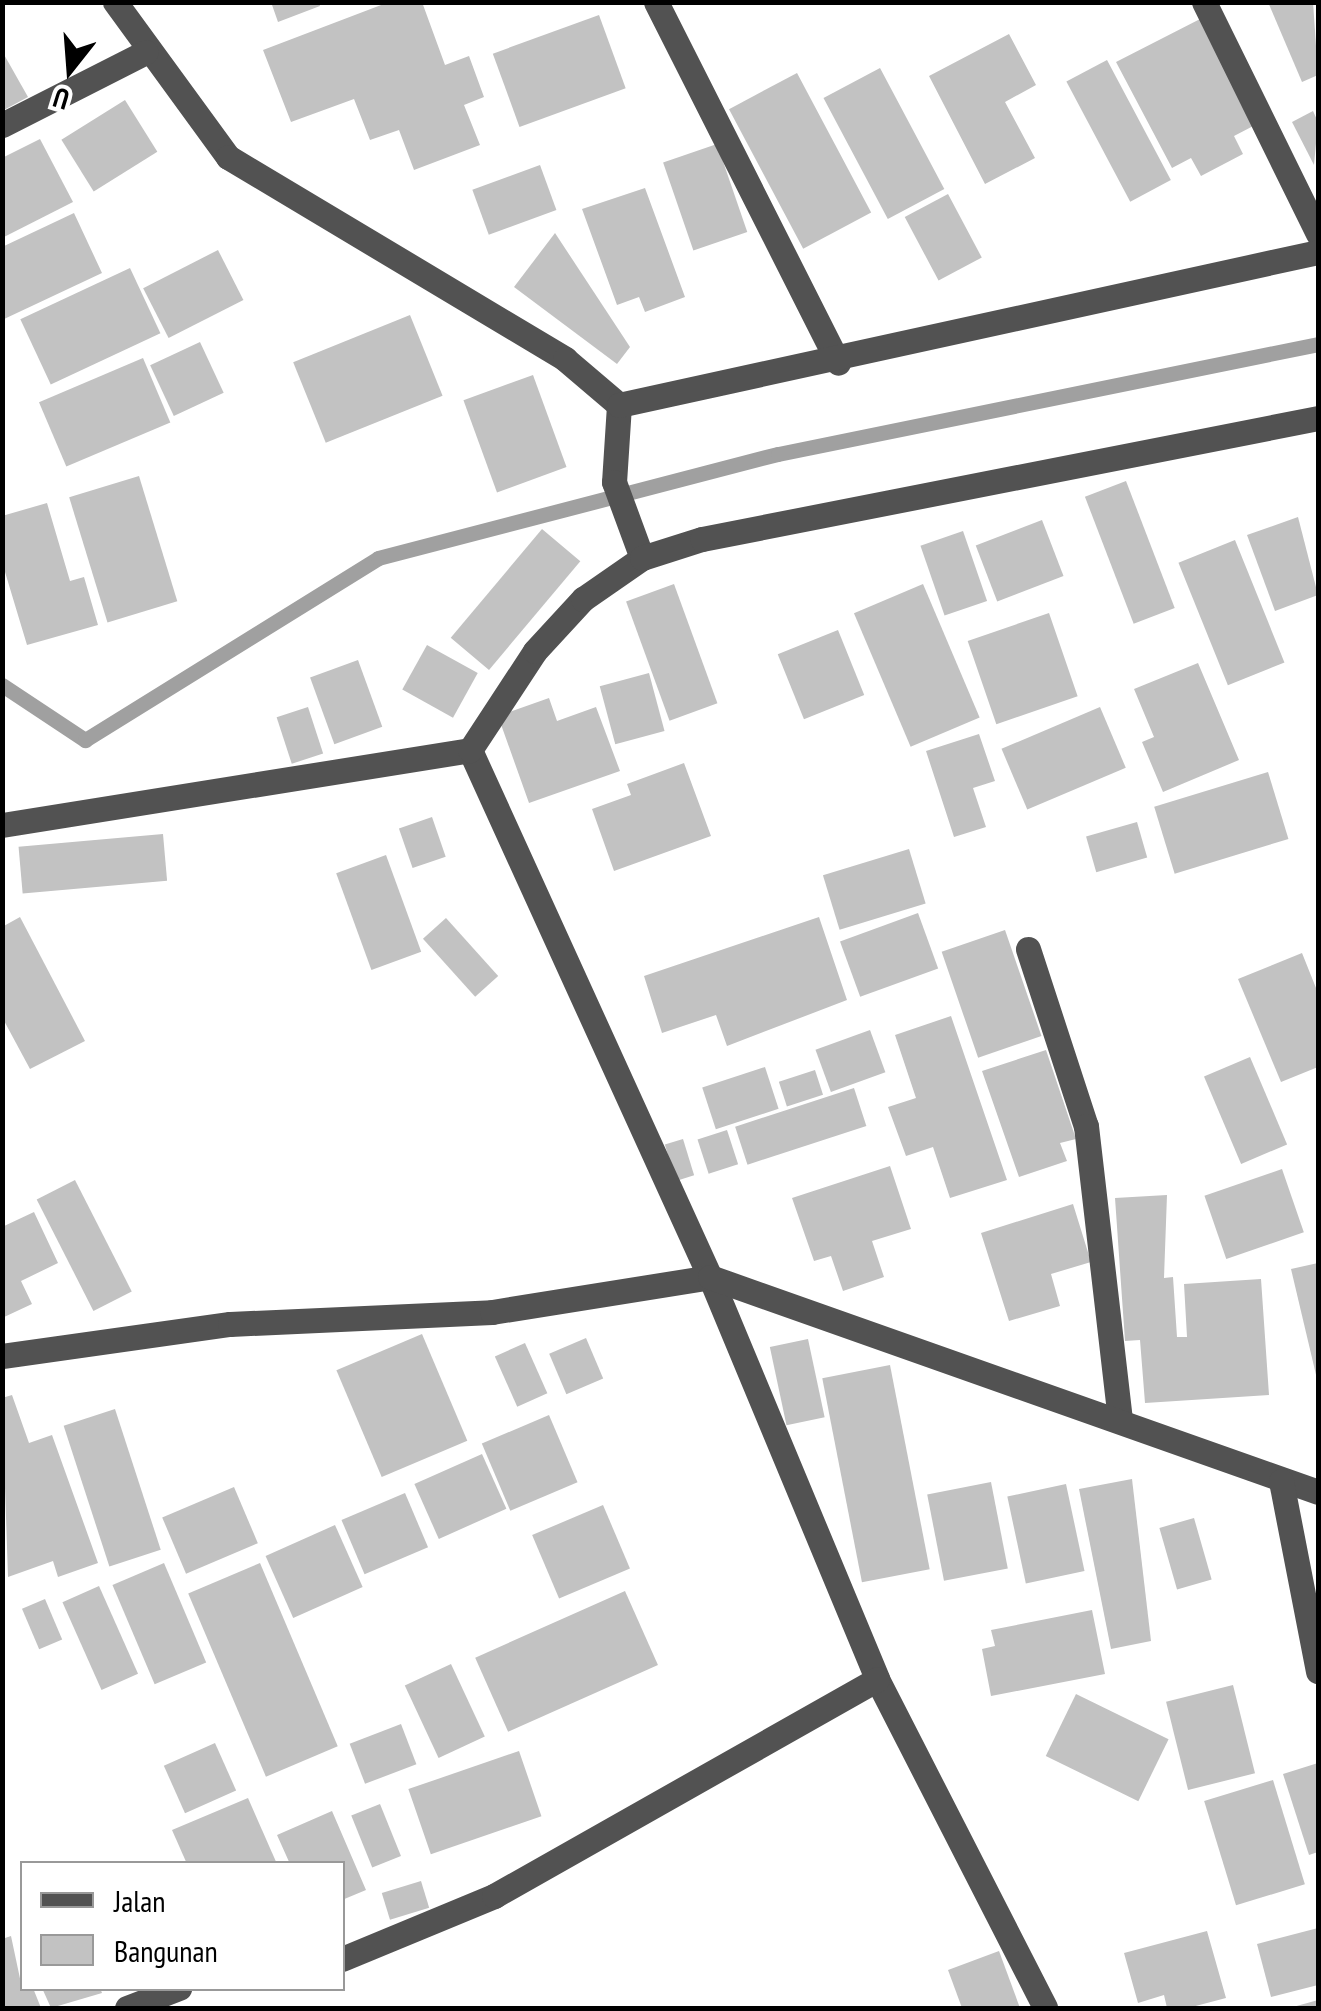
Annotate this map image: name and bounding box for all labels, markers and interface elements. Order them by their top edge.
north arrow [20,20,120,120]
text: U [49,79,73,119]
legend [20,1861,345,1991]
text: Jalan [114,1881,165,1920]
text: Bangunan [114,1931,218,1970]

